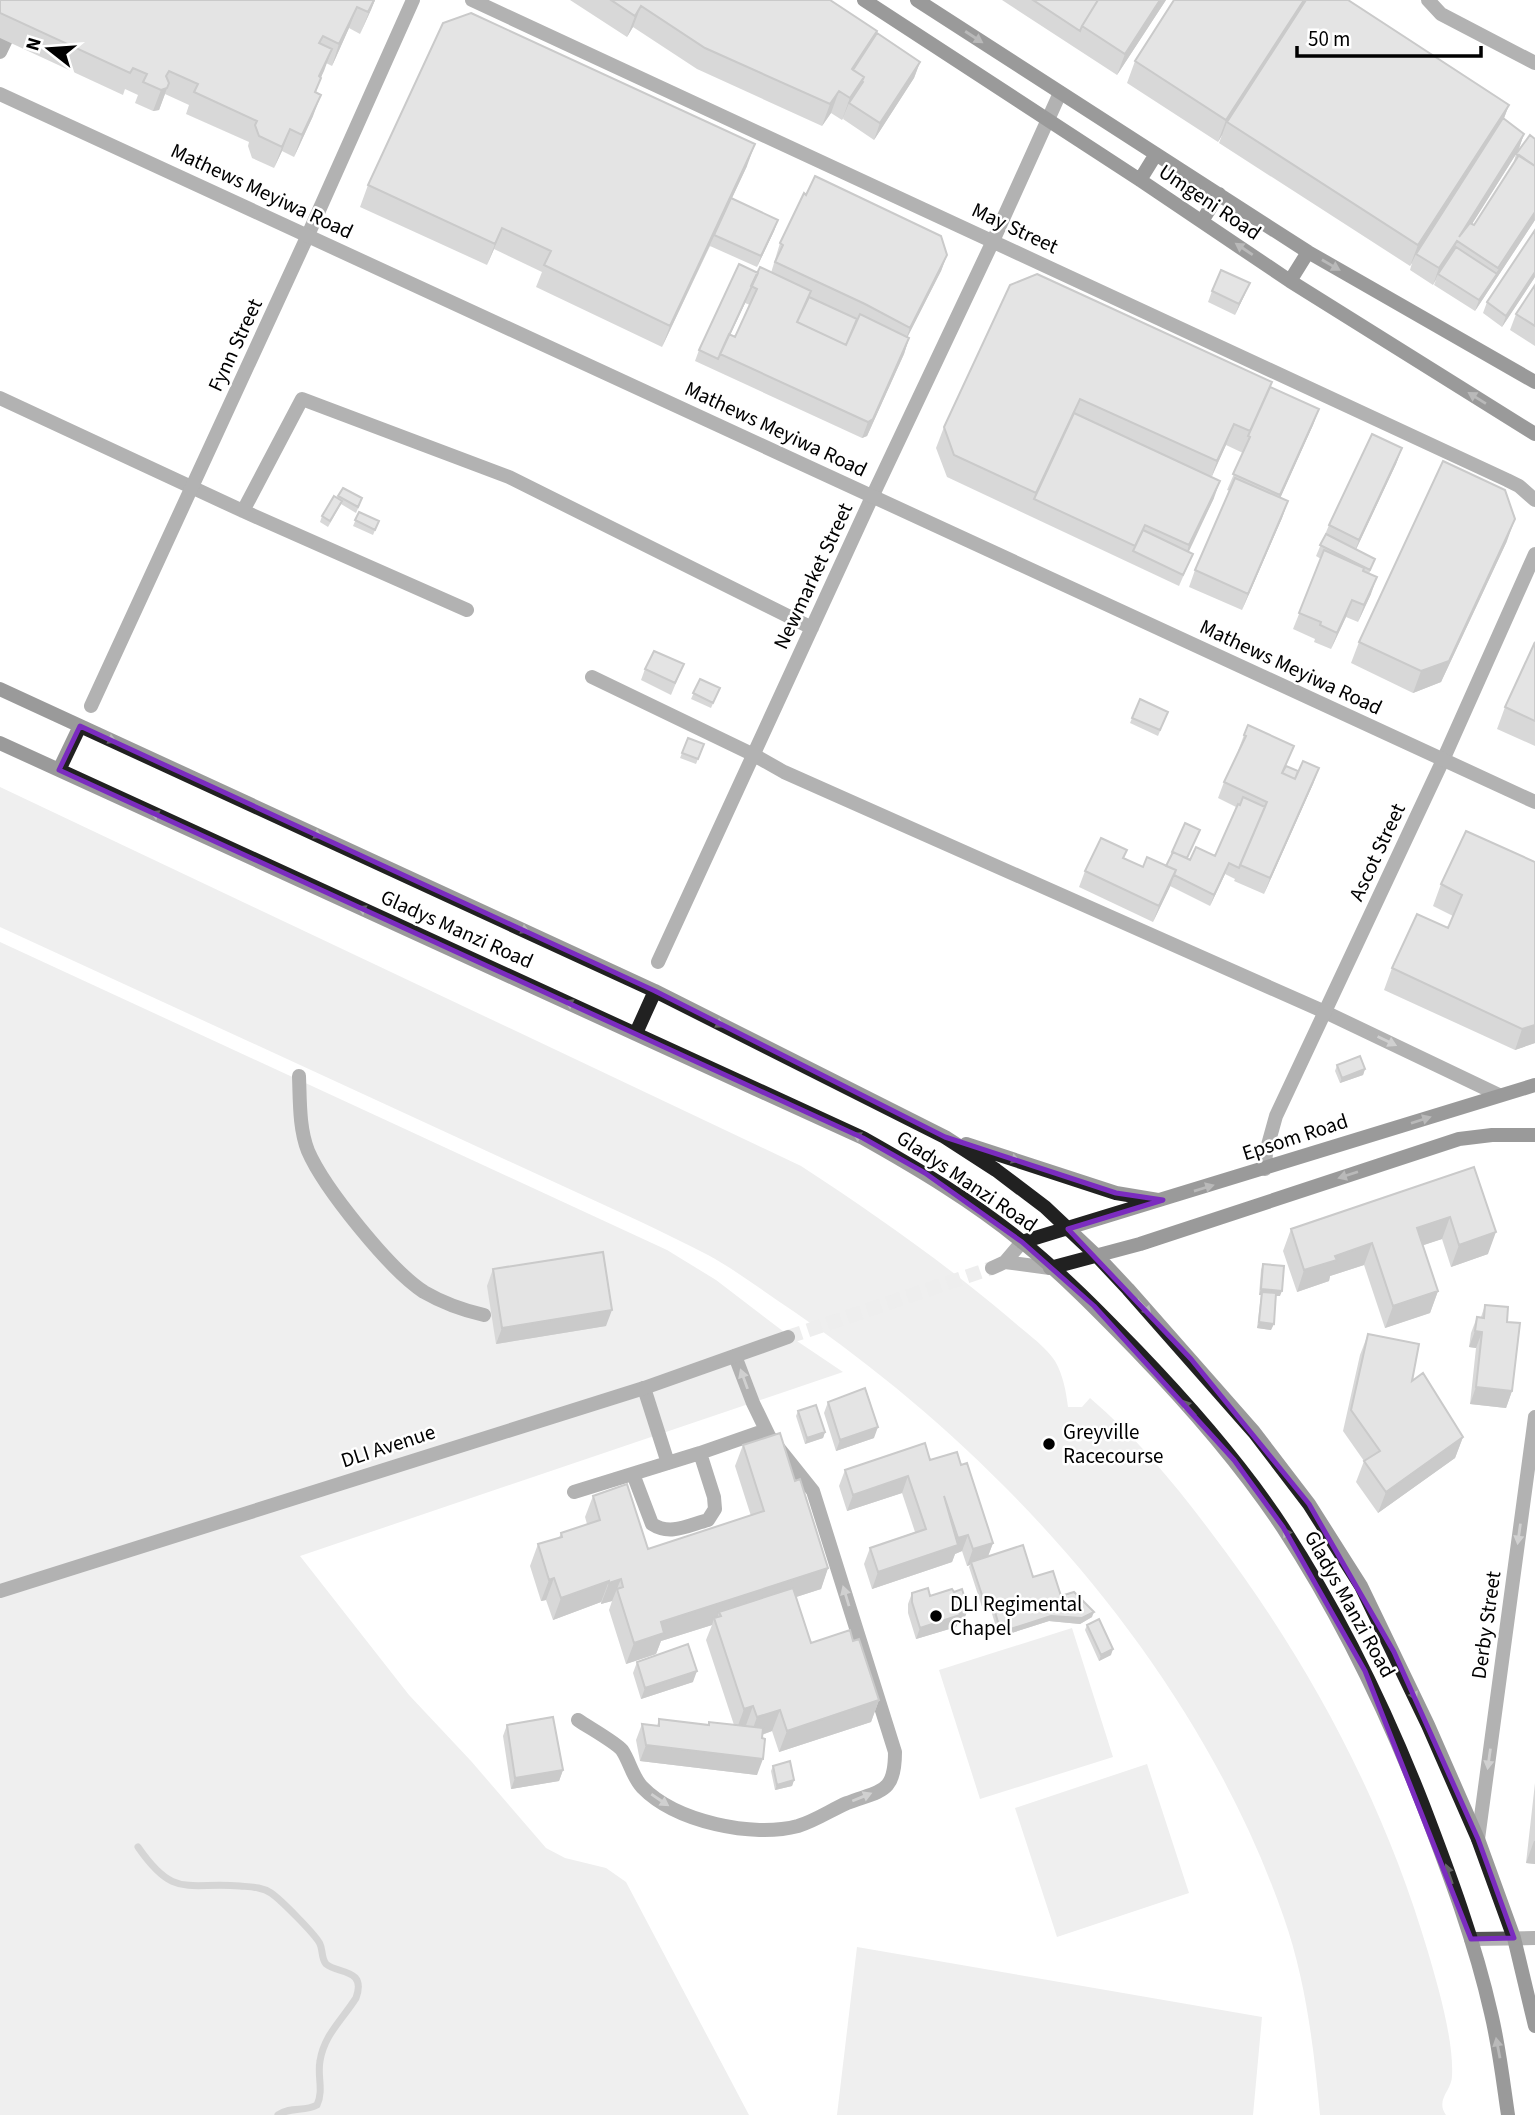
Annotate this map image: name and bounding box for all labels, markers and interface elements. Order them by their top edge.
north arrow [14,14,84,84]
scale bar [1297,14,1481,58]
text: 50 m [1308,24,1350,54]
one-way arrow [964,31,984,44]
text: N [19,34,49,54]
street label: Mathews Meyiwa Road [166,136,358,246]
street label: Umgeni Road [1153,157,1267,247]
street label: May Street [967,195,1063,261]
one-way arrow [1234,243,1254,256]
one-way arrow [1322,259,1341,271]
street label: Fynn Street [200,294,270,396]
street label: Mathews Meyiwa Road [680,374,872,484]
one-way arrow [1467,391,1487,404]
street label: Newmarket Street [766,498,860,654]
street label: Mathews Meyiwa Road [1195,612,1387,722]
one-way arrow [96,733,117,744]
street label: Ascot Street [1341,798,1413,906]
one-way arrow [150,810,170,822]
one-way arrow [303,828,324,839]
street label: Gladys Manzi Road [376,882,538,976]
one-way arrow [357,905,377,917]
one-way arrow [510,923,530,934]
one-way arrow [564,999,584,1011]
one-way arrow [706,1015,726,1027]
one-way arrow [1377,1036,1397,1047]
street label: Epsom Road [1238,1106,1352,1168]
one-way arrow [1410,1114,1431,1124]
street label: Gladys Manzi Road [891,1123,1043,1239]
one-way arrow [852,1133,872,1144]
one-way arrow [999,1154,1020,1164]
one-way arrow [1337,1170,1358,1180]
one-way arrow [1193,1182,1214,1193]
one-way arrow [1136,1298,1152,1316]
one-way arrow [738,1369,749,1390]
one-way arrow [1181,1399,1197,1417]
street label: DLI Avenue [337,1417,439,1475]
place label: Greyville Racecourse [1063,1417,1163,1471]
marker: Greyville Racecourse [1041,1436,1057,1452]
one-way arrow [1514,1523,1525,1545]
street label: Gladys Manzi Road [1297,1525,1403,1683]
one-way arrow [1282,1528,1295,1547]
street label: Derby Street [1464,1569,1508,1681]
one-way arrow [840,1586,851,1607]
place label: DLI Regimental Chapel [950,1589,1082,1643]
marker: DLI Regimental Chapel [928,1608,944,1624]
one-way arrow [1407,1681,1418,1702]
one-way arrow [1483,1748,1494,1770]
one-way arrow [851,1792,872,1803]
one-way arrow [651,1793,669,1807]
one-way arrow [1443,1864,1454,1885]
one-way arrow [1492,2036,1503,2058]

